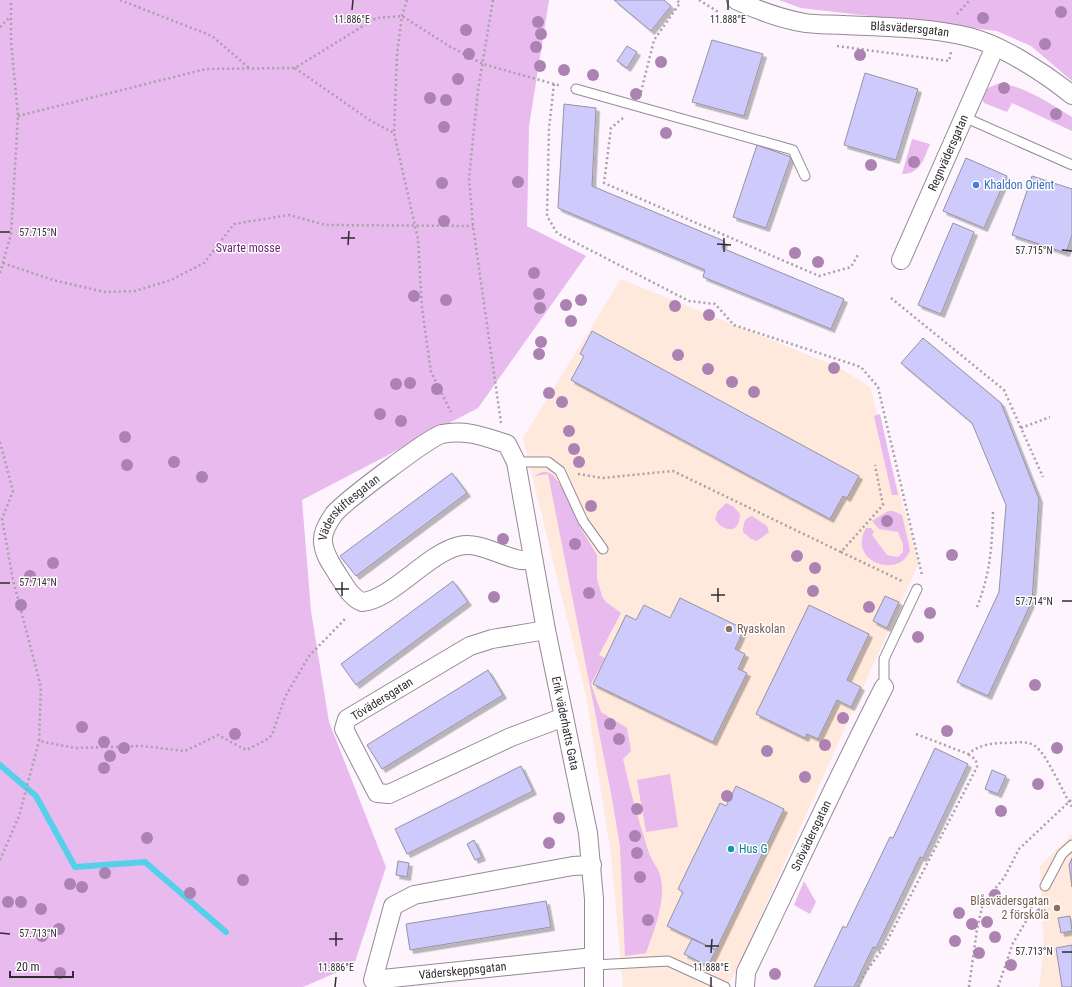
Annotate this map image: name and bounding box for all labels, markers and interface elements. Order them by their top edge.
text: 11.886°E [334,14,370,25]
text: 11.888°E [710,14,746,25]
street label: Blåsvädersgatan [870,19,950,40]
street label: Regnvädersgatan [925,112,971,193]
place label: Khaldon Orient [984,178,1054,192]
marker: Khaldon Orient [971,180,981,190]
text: 57.715°N [19,227,57,238]
park label: Svarte mosse [216,241,281,255]
text: 57.715°N [1015,245,1053,256]
street label: Väderskiftesgatan [316,472,383,541]
text: 57.714°N [19,577,57,588]
text: 57.714°N [1015,596,1053,607]
place label: Ryaskolan [737,622,785,636]
marker: Ryaskolan [724,624,734,634]
street label: Tövädersgatan [349,674,415,723]
street label: Erik väderhatts Gata [549,675,582,772]
street label: Snövädersgatan [788,798,834,873]
place label: Hus G [739,842,768,856]
marker: Hus G [726,844,736,854]
place label: Blåsvädersgatan 2 förskola [970,894,1049,922]
marker: Blåsvädersgatan 2 förskola [1052,903,1062,913]
text: 57.713°N [19,928,57,939]
text: 57.713°N [1015,946,1053,957]
scale bar [10,953,73,979]
street label: Väderskeppsgatan [418,959,507,982]
text: 20 m [16,960,40,974]
text: 11.886°E [318,962,354,973]
text: 11.888°E [693,962,729,973]

